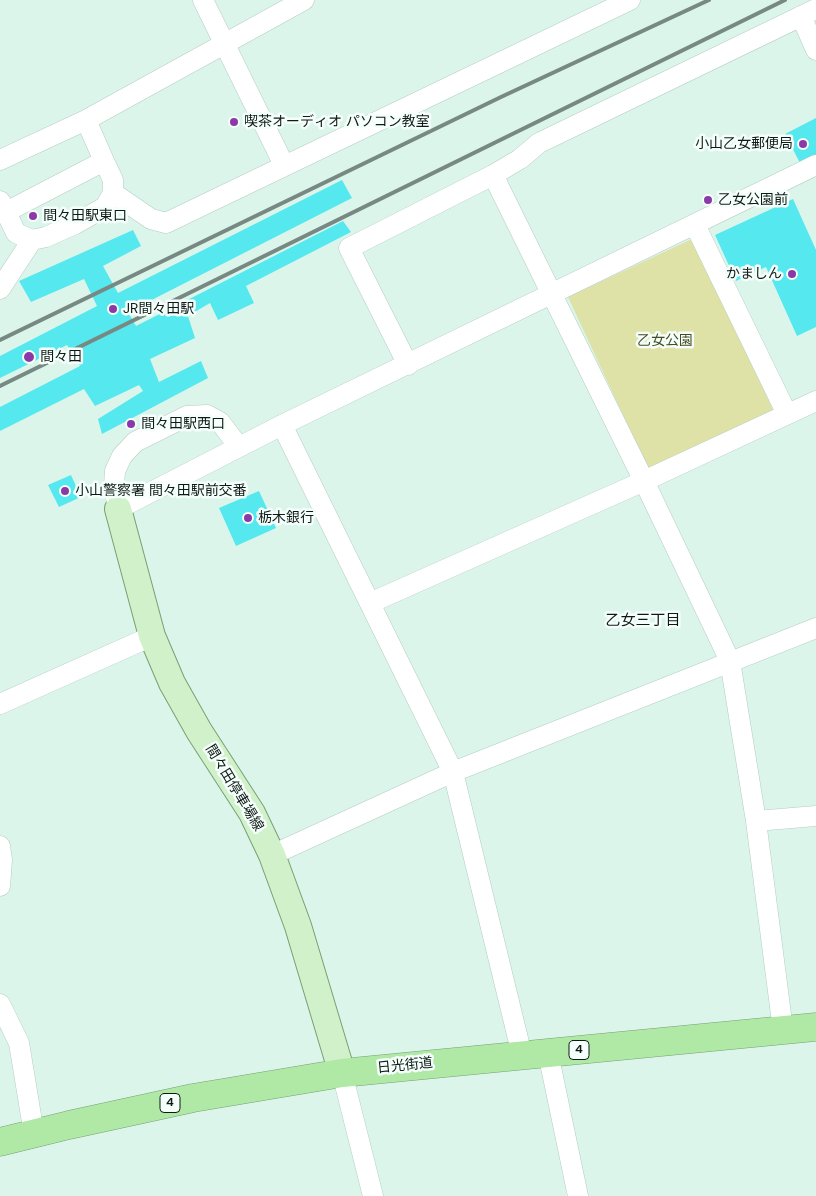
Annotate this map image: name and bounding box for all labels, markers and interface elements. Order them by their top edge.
place label: 喫茶オーディオ パソコン教室 [244,114,430,130]
marker: 喫茶オーディオ パソコン教室 [228,116,240,128]
place label: 小山乙女郵便局 [695,136,793,152]
marker: 小山乙女郵便局 [797,138,809,150]
place label: 乙女公園前 [718,192,788,208]
marker: 乙女公園前 [702,194,714,206]
place label: 間々田駅東口 [43,208,127,224]
marker: 間々田駅東口 [27,210,39,222]
place label: かましん [726,266,782,282]
marker: かましん [786,268,798,280]
place label: JR間々田駅 [123,301,194,317]
marker: JR間々田駅 [107,303,119,315]
park label: 乙女公園 [637,333,693,349]
place label: 間々田 [40,349,82,365]
marker: 間々田 [22,350,36,364]
place label: 間々田駅西口 [141,416,225,432]
marker: 間々田駅西口 [125,418,137,430]
place label: 小山警察署 間々田駅前交番 [75,483,247,499]
marker: 小山警察署 間々田駅前交番 [59,485,71,497]
place label: 栃木銀行 [258,510,314,526]
marker: 栃木銀行 [242,512,254,524]
district label: 乙女三丁目 [606,612,680,630]
street label: 間々田停車場線 [202,742,266,834]
road number: 4 [569,1040,589,1060]
street label: 日光街道 [376,1055,434,1077]
road number: 4 [160,1094,180,1112]

